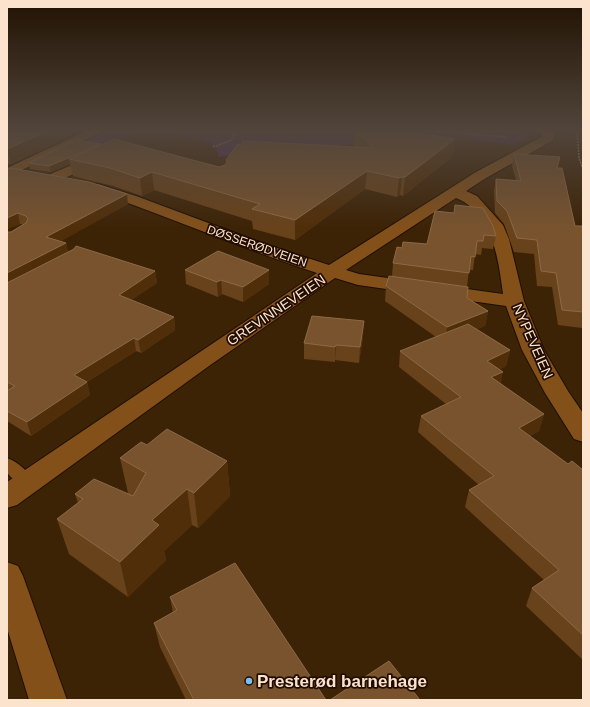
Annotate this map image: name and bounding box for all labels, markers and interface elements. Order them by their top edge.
street label: DØSSERØDVEIEN [205,222,309,270]
street label: GREVINNEVEIEN [224,271,328,349]
street label: NYPEVEIEN [509,301,557,381]
place label: Presterød barnehage [257,672,427,691]
marker: Presterød barnehage [244,676,254,686]

